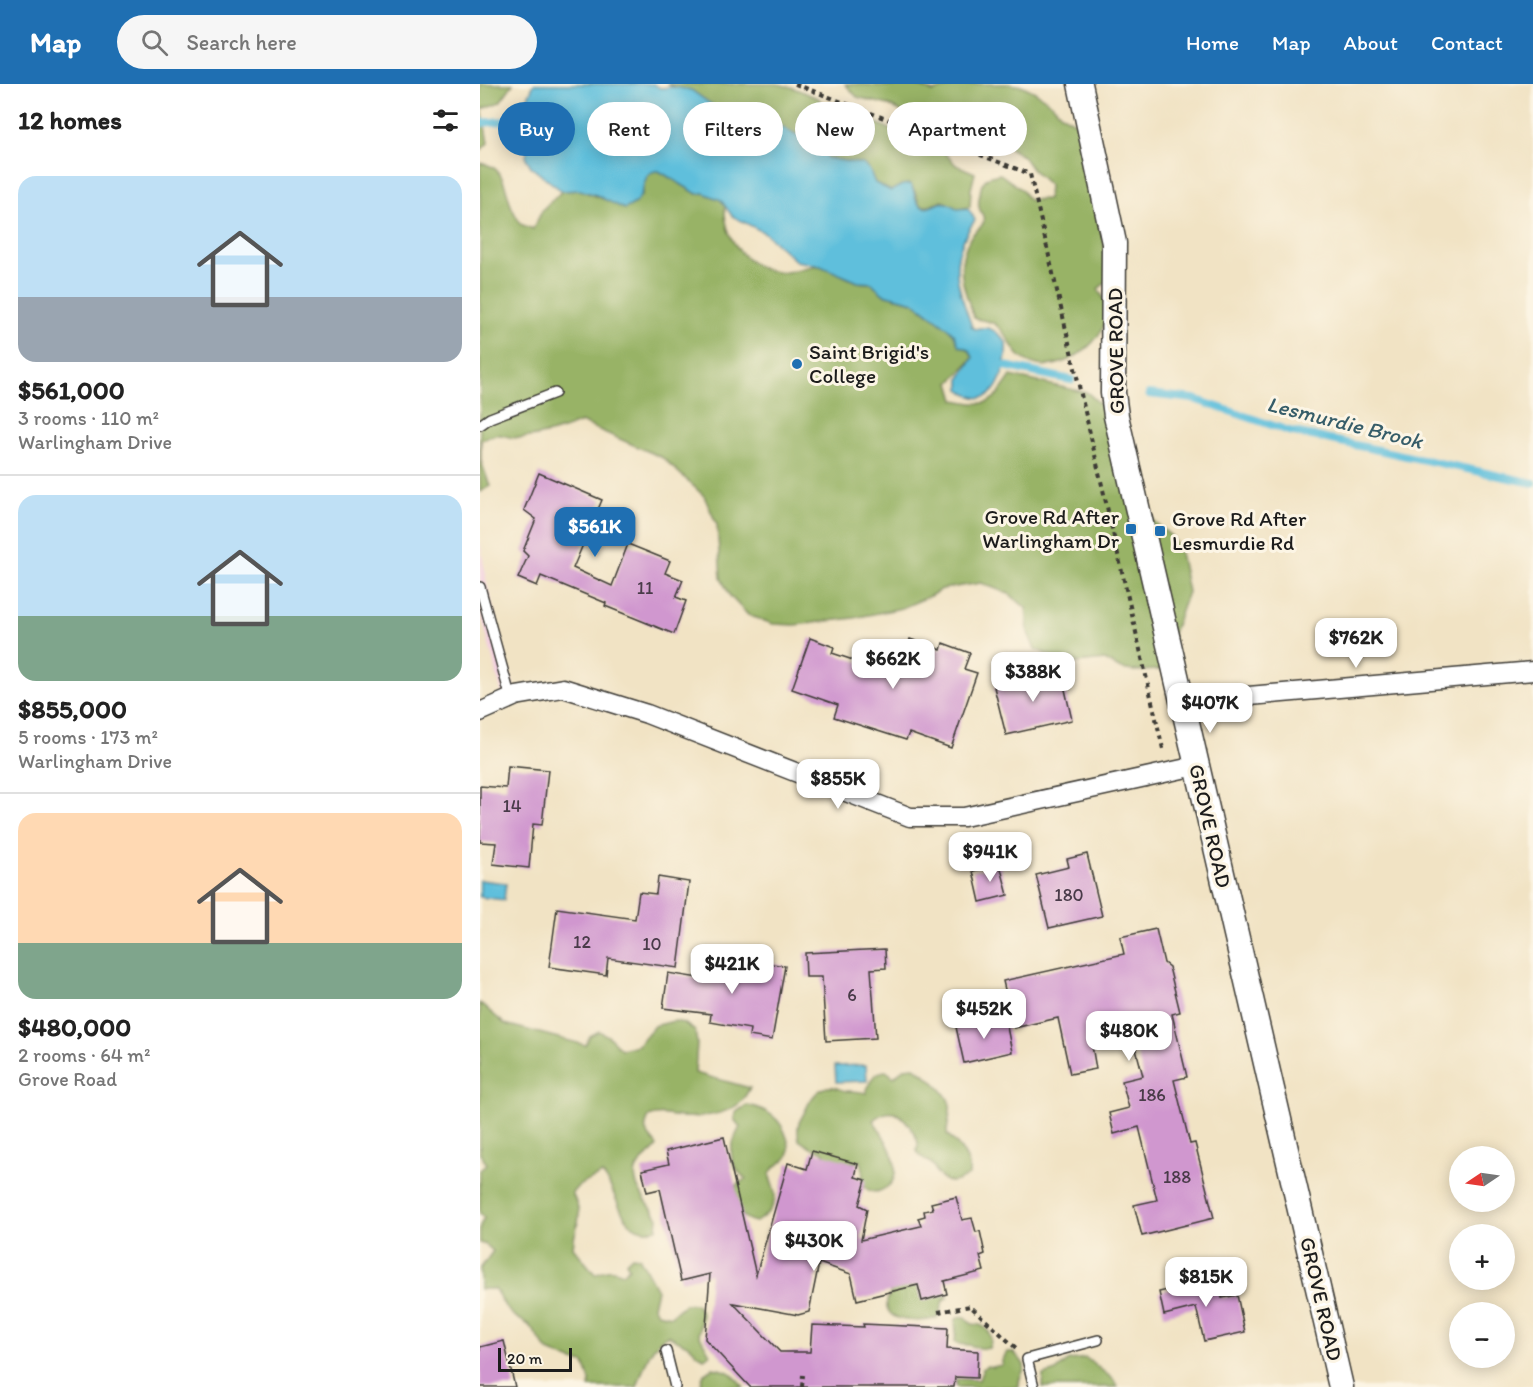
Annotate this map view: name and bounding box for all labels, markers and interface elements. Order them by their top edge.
search box [117,15,537,69]
text: Map [30,25,81,59]
icon: search [138,26,171,59]
text: Search here [186,29,297,56]
text: Home [1186,30,1239,55]
text: Map [1272,30,1311,55]
text: About [1344,30,1398,55]
text: Contact [1431,30,1503,55]
chip: Buy [498,102,575,156]
chip: Rent [587,102,671,156]
chip: Filters [683,102,783,156]
chip: New [795,102,875,156]
chip: Apartment [887,102,1027,156]
text: 12 homes [18,104,122,136]
icon: filters [429,104,462,137]
icon: home [186,215,294,323]
street label: GROVE ROAD [1102,288,1129,414]
place label: Saint Brigid's College [809,339,929,388]
marker: Saint Brigid's College [790,357,804,371]
text: $561,000 [18,374,125,406]
water label: Lesmurdie Brook [1264,390,1427,455]
text: 3 rooms · 110 m² [18,406,159,430]
text: Warlingham Drive [18,430,172,454]
place label: Grove Rd After Warlingham Dr [982,504,1120,553]
place label: Grove Rd After Lesmurdie Rd [1172,506,1307,555]
pin: $561K [553,507,637,558]
text: $561K [568,514,622,538]
marker: Grove Rd After Warlingham Dr [1124,522,1138,536]
marker: Grove Rd After Lesmurdie Rd [1153,524,1167,538]
icon: home [186,534,294,642]
house number: 11 [637,577,653,599]
pin: $762K [1314,618,1398,669]
text: $762K [1329,625,1383,649]
pin: $662K [851,639,935,690]
text: $662K [866,646,920,670]
pin: $388K [991,652,1075,703]
text: $388K [1005,659,1061,683]
pin: $407K [1168,683,1252,734]
text: $407K [1181,690,1239,714]
text: $855,000 [18,693,127,725]
text: 5 rooms · 173 m² [18,725,158,749]
text: Warlingham Drive [18,749,172,773]
pin: $855K [796,759,880,810]
street label: GROVE ROAD [1184,762,1237,890]
text: $855K [811,766,865,790]
house number: 14 [502,795,522,817]
pin: $941K [948,832,1032,883]
text: $941K [963,839,1017,863]
icon: home [186,852,294,960]
house number: 180 [1054,884,1084,906]
house number: 12 [573,931,591,953]
house number: 10 [642,933,662,955]
pin: $421K [690,944,774,995]
text: $421K [705,951,759,975]
house number: 6 [847,984,857,1006]
pin: $452K [942,989,1026,1040]
text: $452K [956,996,1012,1020]
text: $480,000 [18,1011,131,1043]
pin: $480K [1087,1011,1171,1062]
text: $480K [1100,1018,1158,1042]
text: 2 rooms · 64 m² [18,1043,150,1067]
text: Grove Road [18,1067,117,1091]
house number: 186 [1138,1084,1166,1106]
north arrow [1449,1146,1515,1212]
map controls [1449,1146,1515,1368]
house number: 188 [1163,1166,1191,1188]
pin: $430K [772,1221,856,1272]
button: + [1449,1224,1515,1290]
text: $430K [785,1228,843,1252]
street label: GROVE ROAD [1295,1235,1348,1363]
pin: $815K [1164,1257,1248,1308]
text: $815K [1179,1264,1233,1288]
button: − [1449,1302,1515,1368]
scale bar [498,1345,572,1372]
text: 20 m [507,1349,542,1368]

